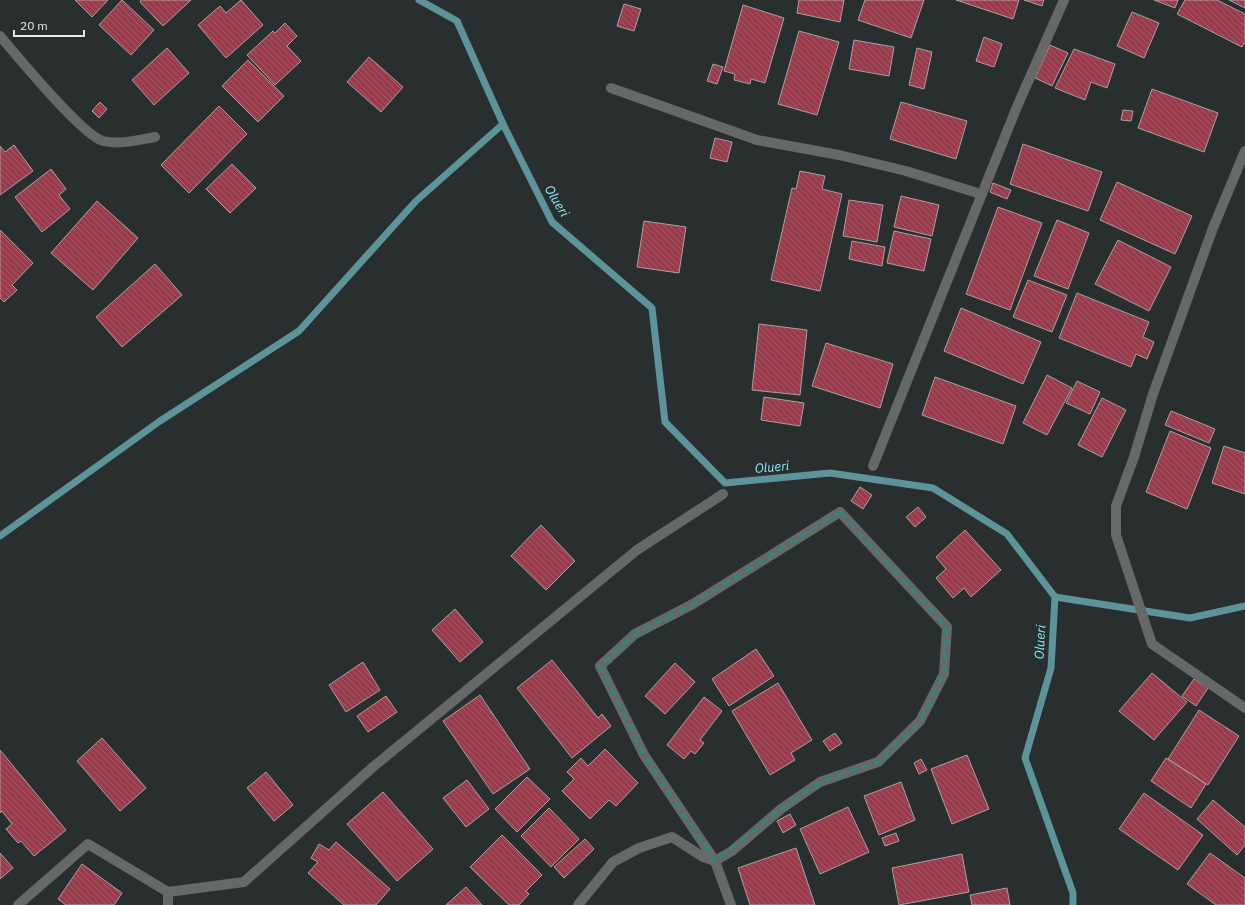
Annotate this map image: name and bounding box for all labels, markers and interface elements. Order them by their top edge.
scale bar [14,12,84,38]
text: 20 m [20,18,48,33]
water label: Olueri [541,182,573,221]
water label: Olueri [754,457,790,477]
water label: Olueri [1031,624,1049,660]

